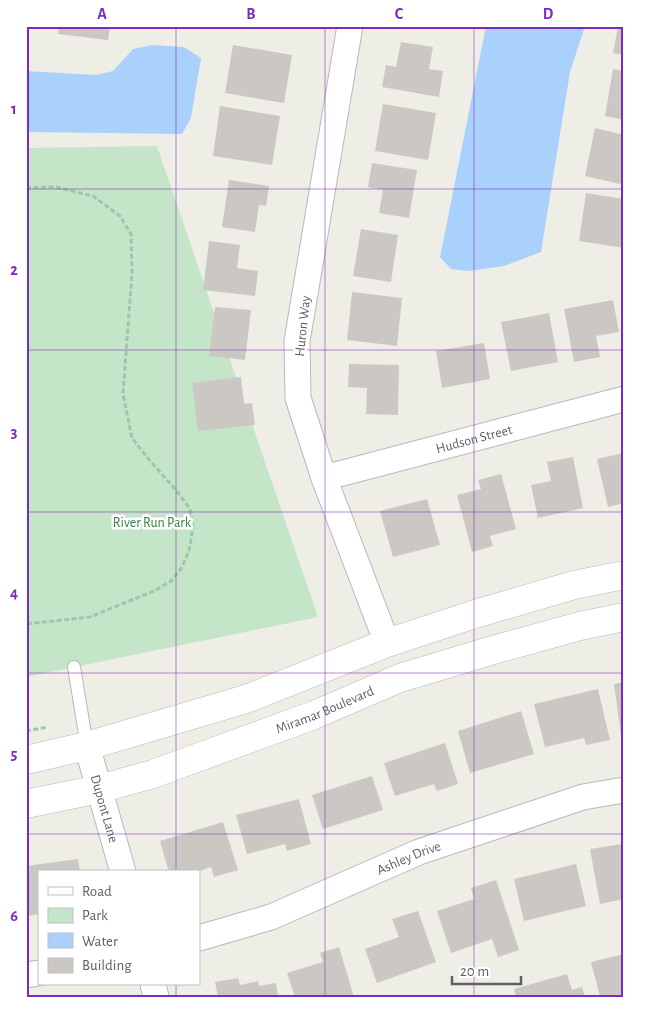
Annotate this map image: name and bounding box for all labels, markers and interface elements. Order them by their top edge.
text: A [97,6,107,22]
text: B [246,6,256,22]
text: C [395,6,404,22]
text: D [543,6,554,22]
text: 1 [11,101,17,117]
text: 2 [10,262,18,278]
street label: Huron Way [293,295,313,357]
street label: Hudson Street [434,423,514,456]
text: 3 [11,424,18,440]
park label: River Run Park [113,516,192,530]
text: 4 [10,585,18,601]
street label: Miramar Boulevard [274,684,376,736]
text: 5 [11,746,18,762]
street label: Dupont Lane [88,773,120,844]
street label: Ashley Drive [375,839,443,878]
legend [38,870,200,986]
text: Road [82,884,112,899]
text: 6 [10,908,18,924]
text: Park [82,908,108,923]
text: Water [82,934,118,949]
scale bar [452,953,521,985]
text: Building [82,958,132,973]
text: 20 m [460,964,489,979]

